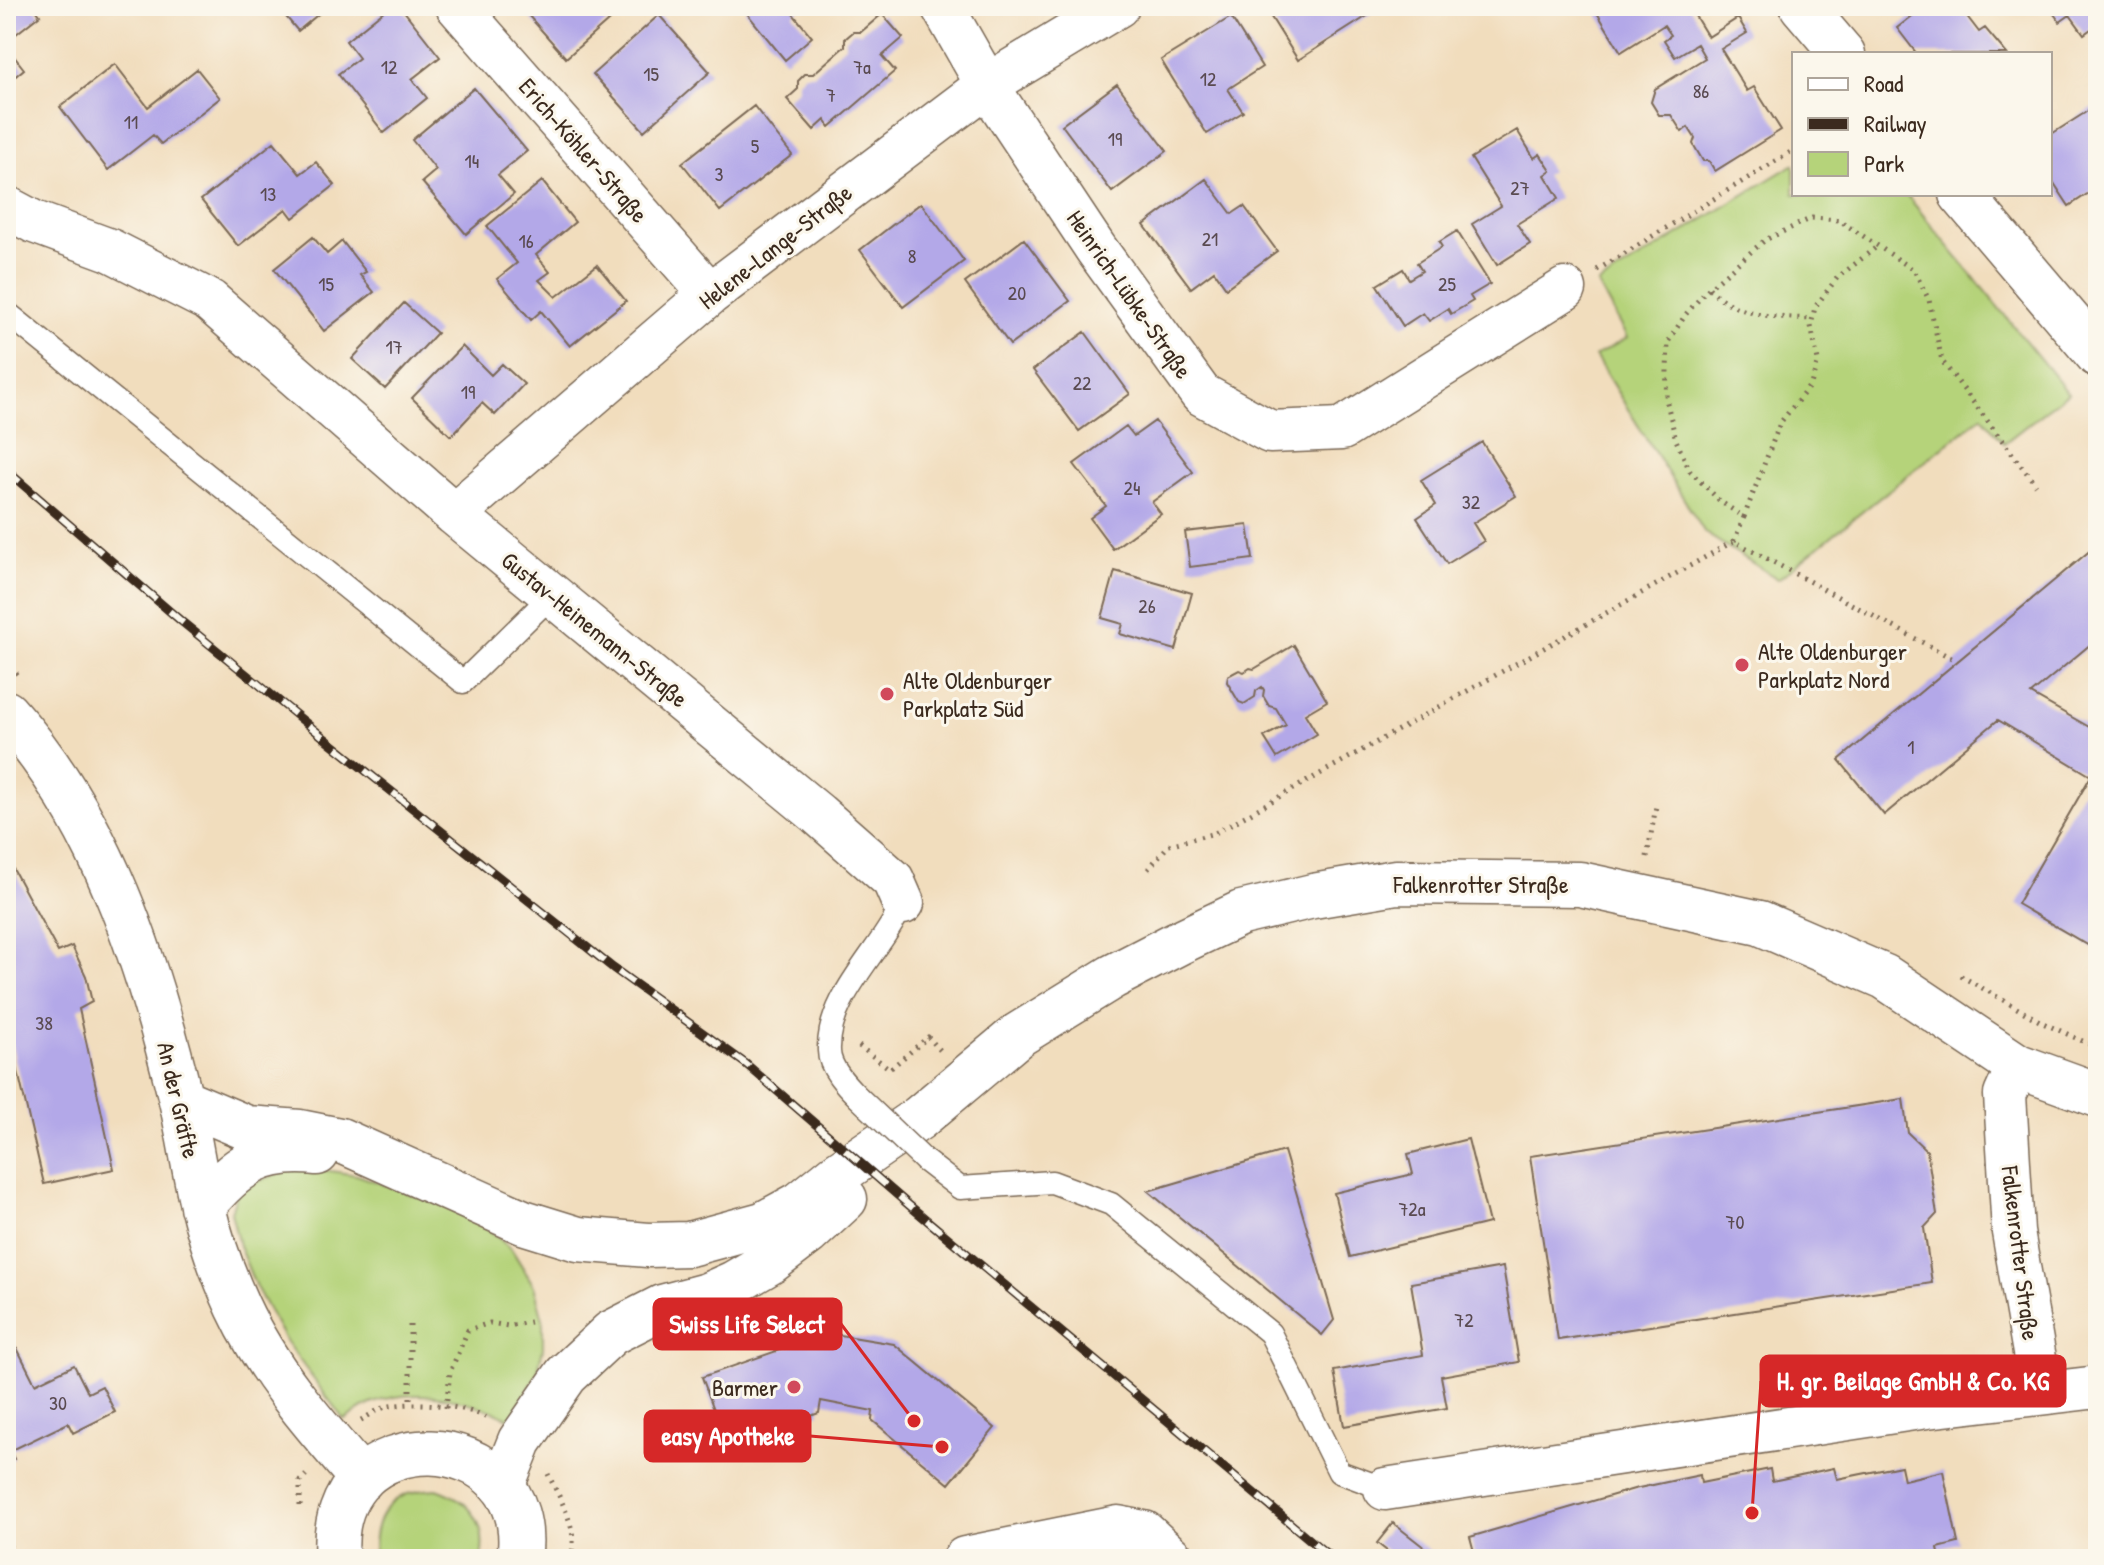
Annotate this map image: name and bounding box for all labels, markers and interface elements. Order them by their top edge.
legend [1792,52,2052,196]
house number: 12 [381,53,398,80]
house number: 7a [853,53,871,80]
house number: 15 [643,60,659,87]
house number: 12 [1200,65,1217,92]
text: Road [1864,67,1903,99]
street label: Erich-Köhler-Straße [512,71,656,229]
house number: 86 [1693,77,1709,104]
house number: 7 [826,81,836,108]
text: Railway [1864,107,1927,139]
house number: 11 [124,108,138,135]
house number: 19 [1108,125,1122,152]
house number: 5 [751,132,760,159]
house number: 14 [465,147,479,174]
text: Park [1864,147,1904,179]
house number: 3 [715,160,724,187]
house number: 27 [1510,174,1530,201]
street label: Helene-Lange-Straße [692,176,859,316]
house number: 13 [260,180,276,207]
street label: Heinrich-Lübke-Straße [1060,204,1200,385]
house number: 21 [1202,225,1218,252]
house number: 16 [518,227,534,254]
house number: 8 [908,242,916,269]
house number: 15 [318,270,334,297]
house number: 25 [1438,270,1456,297]
house number: 20 [1008,279,1026,306]
house number: 17 [385,333,403,360]
house number: 22 [1073,369,1092,396]
house number: 19 [461,378,475,405]
house number: 24 [1124,474,1140,501]
house number: 32 [1462,488,1481,515]
street label: Gustav-Heinemann-Straße [495,544,695,714]
house number: 26 [1138,592,1156,619]
place label: Alte Oldenburger Parkplatz Nord [1758,635,1907,695]
marker: Alte Oldenburger Parkplatz Nord [1733,656,1751,674]
place label: Alte Oldenburger Parkplatz Süd [903,664,1052,724]
marker: Alte Oldenburger Parkplatz Süd [878,685,896,703]
house number: 1 [1907,733,1915,760]
street label: Falkenrotter Straße [1392,868,1569,900]
house number: 38 [35,1009,53,1036]
street label: An der Gräfte [150,1039,208,1162]
street label: Falkenrotter Straße [1994,1163,2048,1342]
house number: 72a [1398,1195,1426,1222]
house number: 70 [1726,1208,1744,1235]
callout: Swiss Life Select [654,1299,841,1349]
text: Swiss Life Select [669,1306,826,1341]
house number: 72 [1454,1306,1474,1333]
callout: H. gr. Beilage GmbH & Co. KG [1761,1356,2065,1406]
text: H. gr. Beilage GmbH & Co. KG [1777,1363,2050,1399]
place label: Barmer [712,1371,778,1403]
marker: Barmer [785,1378,803,1396]
house number: 30 [49,1389,67,1416]
callout: easy Apotheke [645,1411,810,1461]
text: easy Apotheke [661,1418,795,1454]

